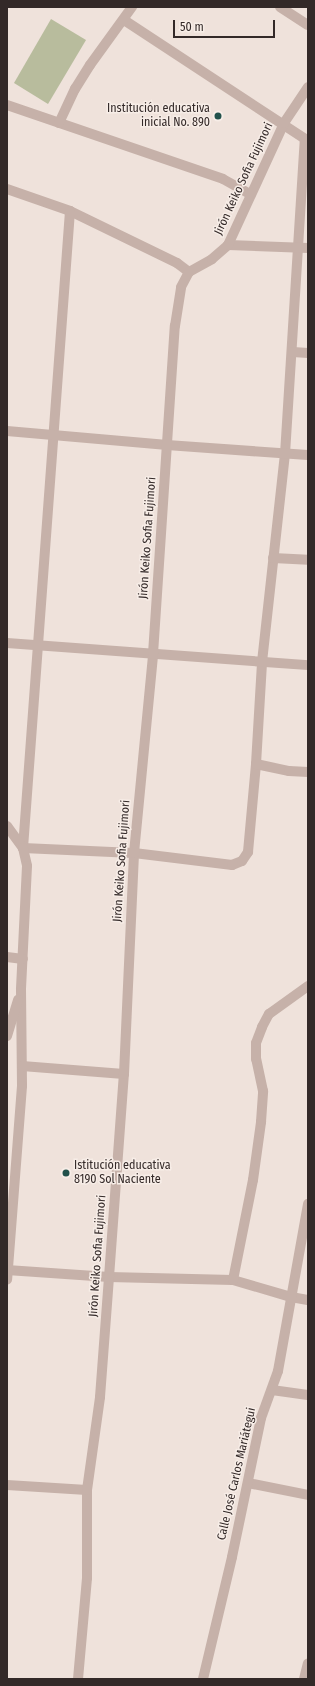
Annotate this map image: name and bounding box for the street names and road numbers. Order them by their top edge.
street label: Jirón Keiko Sofia Fujimori [212,120,276,238]
street label: Jirón Keiko Sofia Fujimori [137,476,159,600]
street label: Jirón Keiko Sofia Fujimori [111,799,133,923]
street label: Jirón Keiko Sofia Fujimori [87,1194,109,1318]
street label: Calle José Carlos Mariátegui [215,1406,259,1542]

